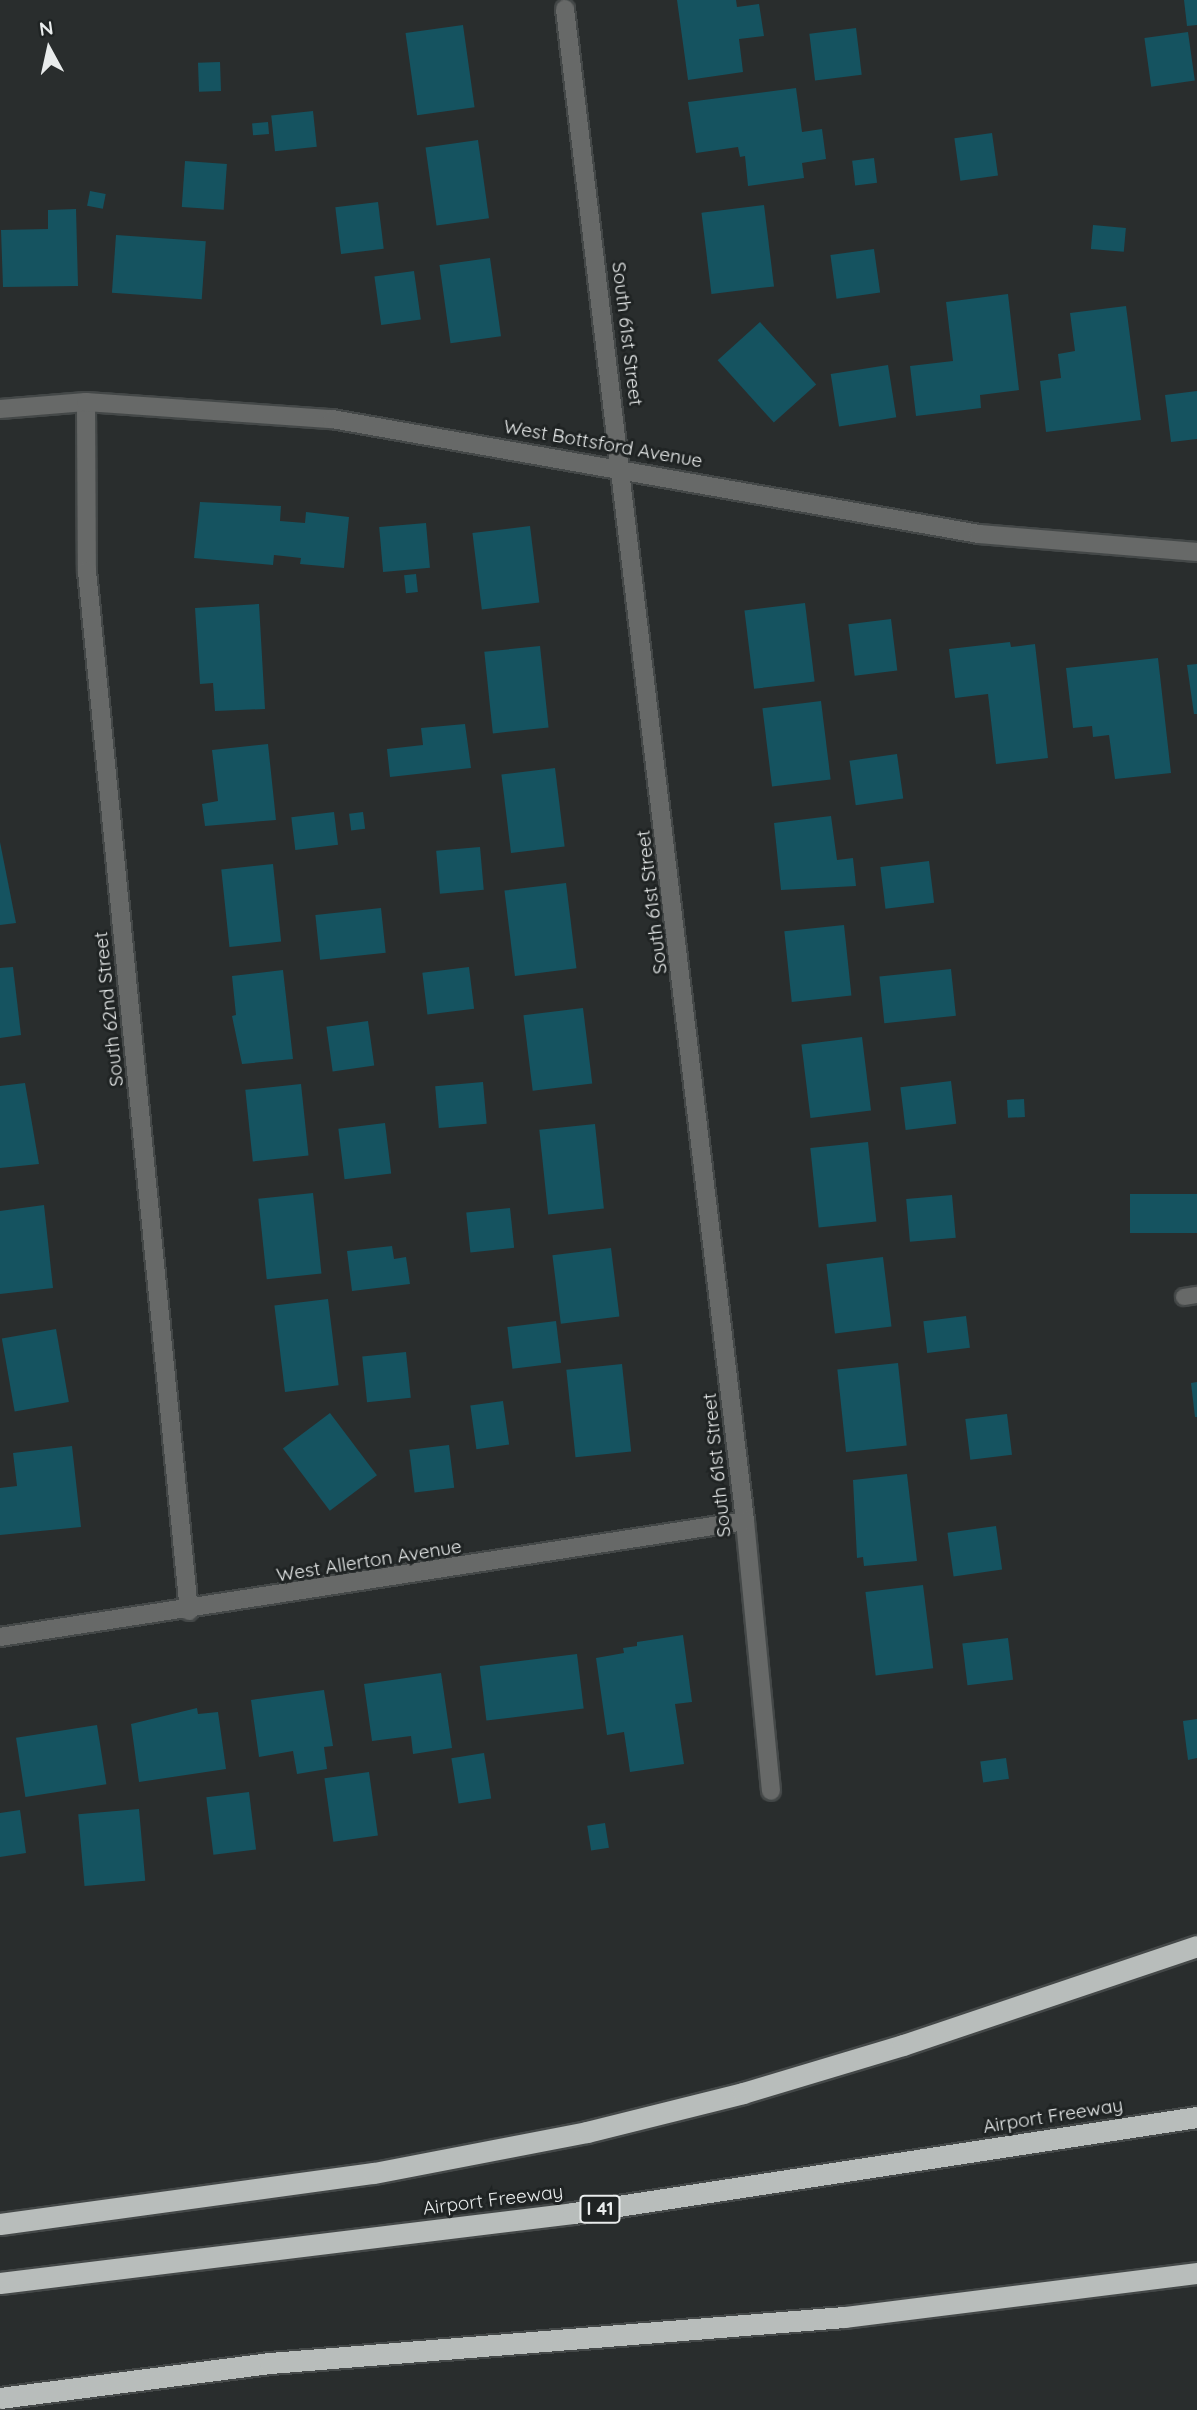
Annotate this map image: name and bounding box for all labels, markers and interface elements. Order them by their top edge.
north arrow [14,14,84,84]
text: N [37,15,55,41]
street label: South 61st Street [607,261,647,407]
street label: West Bottsford Avenue [502,415,704,473]
street label: South 61st Street [632,829,672,975]
street label: South 62nd Street [90,930,128,1088]
street label: South 61st Street [698,1392,736,1538]
street label: West Allerton Avenue [275,1535,463,1587]
street label: Airport Freeway [981,2094,1125,2138]
street label: Airport Freeway [422,2180,564,2220]
road number: I 41 [579,2194,621,2224]

